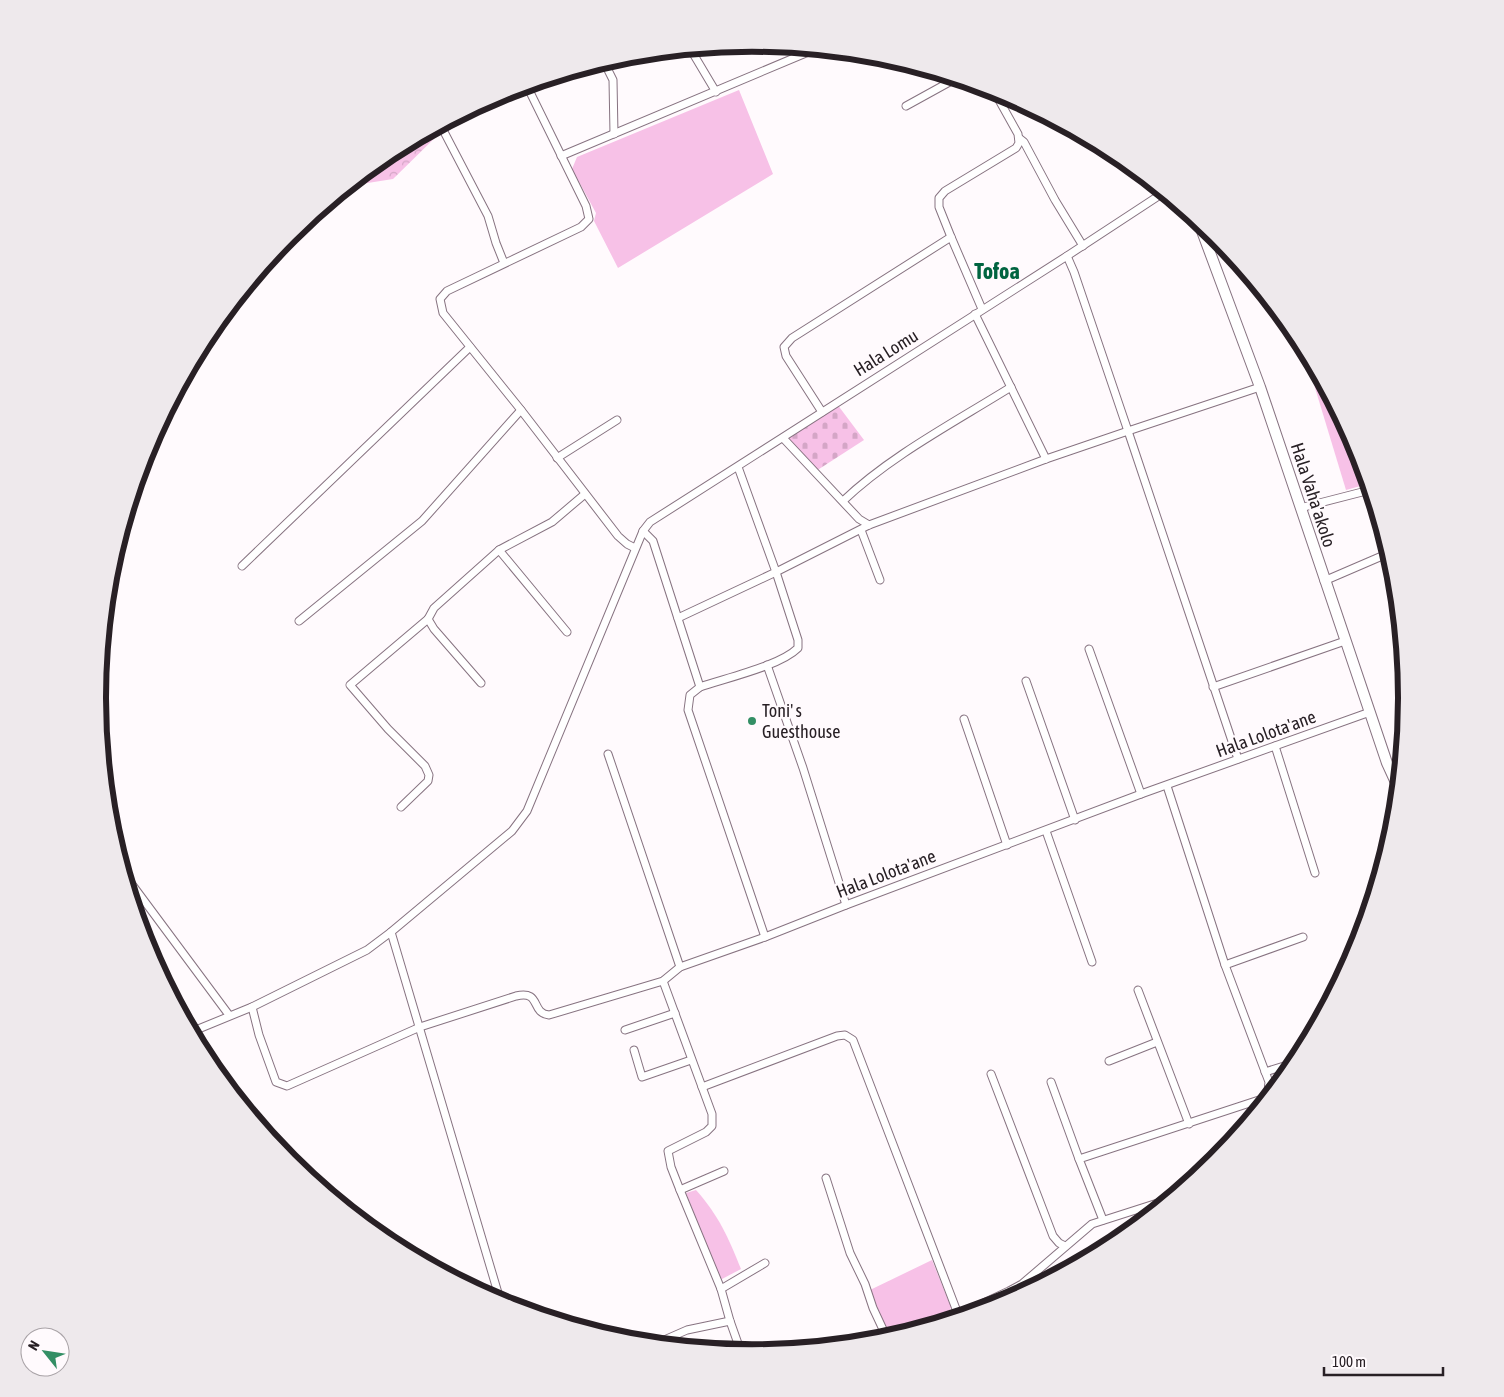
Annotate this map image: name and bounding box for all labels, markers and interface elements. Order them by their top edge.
district label: Tofoa [974,258,1020,284]
street label: Hala Lomu [850,325,922,380]
street label: Hala Vaha'akolo [1287,440,1340,550]
place label: Toni' s Guesthouse [762,700,840,742]
street label: Hala Lolota'ane [1213,706,1319,761]
marker: Toni' s Guesthouse [746,715,758,727]
street label: Hala Lolota'ane [833,845,938,902]
north arrow [20,1327,70,1377]
text: N [25,1338,43,1353]
scale bar [1324,1344,1443,1376]
text: 100 m [1332,1353,1366,1370]

